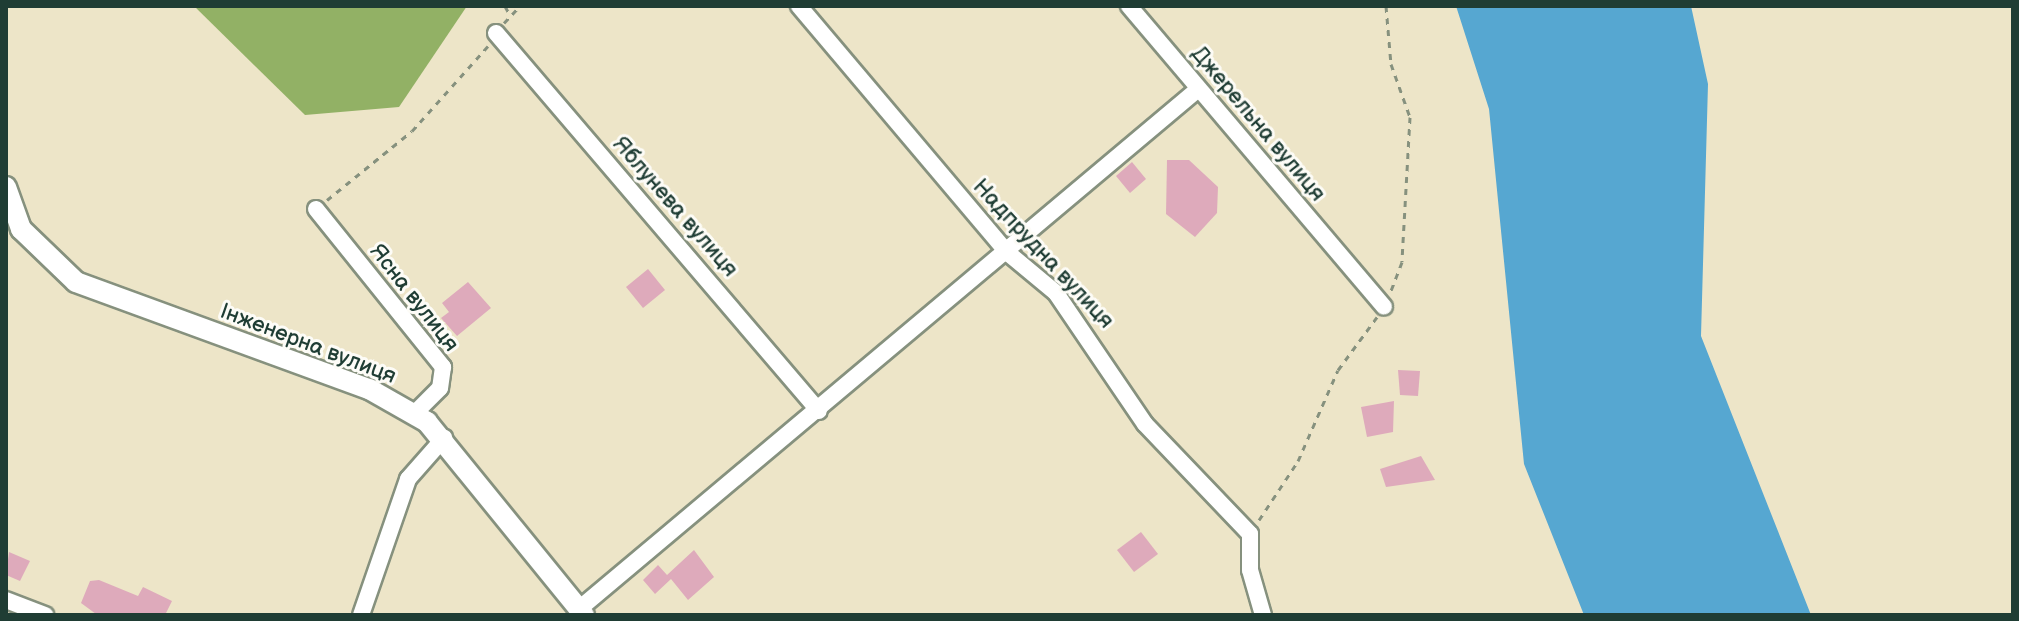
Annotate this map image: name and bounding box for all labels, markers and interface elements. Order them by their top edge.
street label: Джерельна вулиця [1185,41,1331,207]
street label: Яблунева вулиця [607,132,743,282]
street label: Надпрудна вулиця [967,174,1119,334]
street label: Ясна вулиця [364,239,464,357]
street label: Інженерна вулиця [216,298,400,390]

